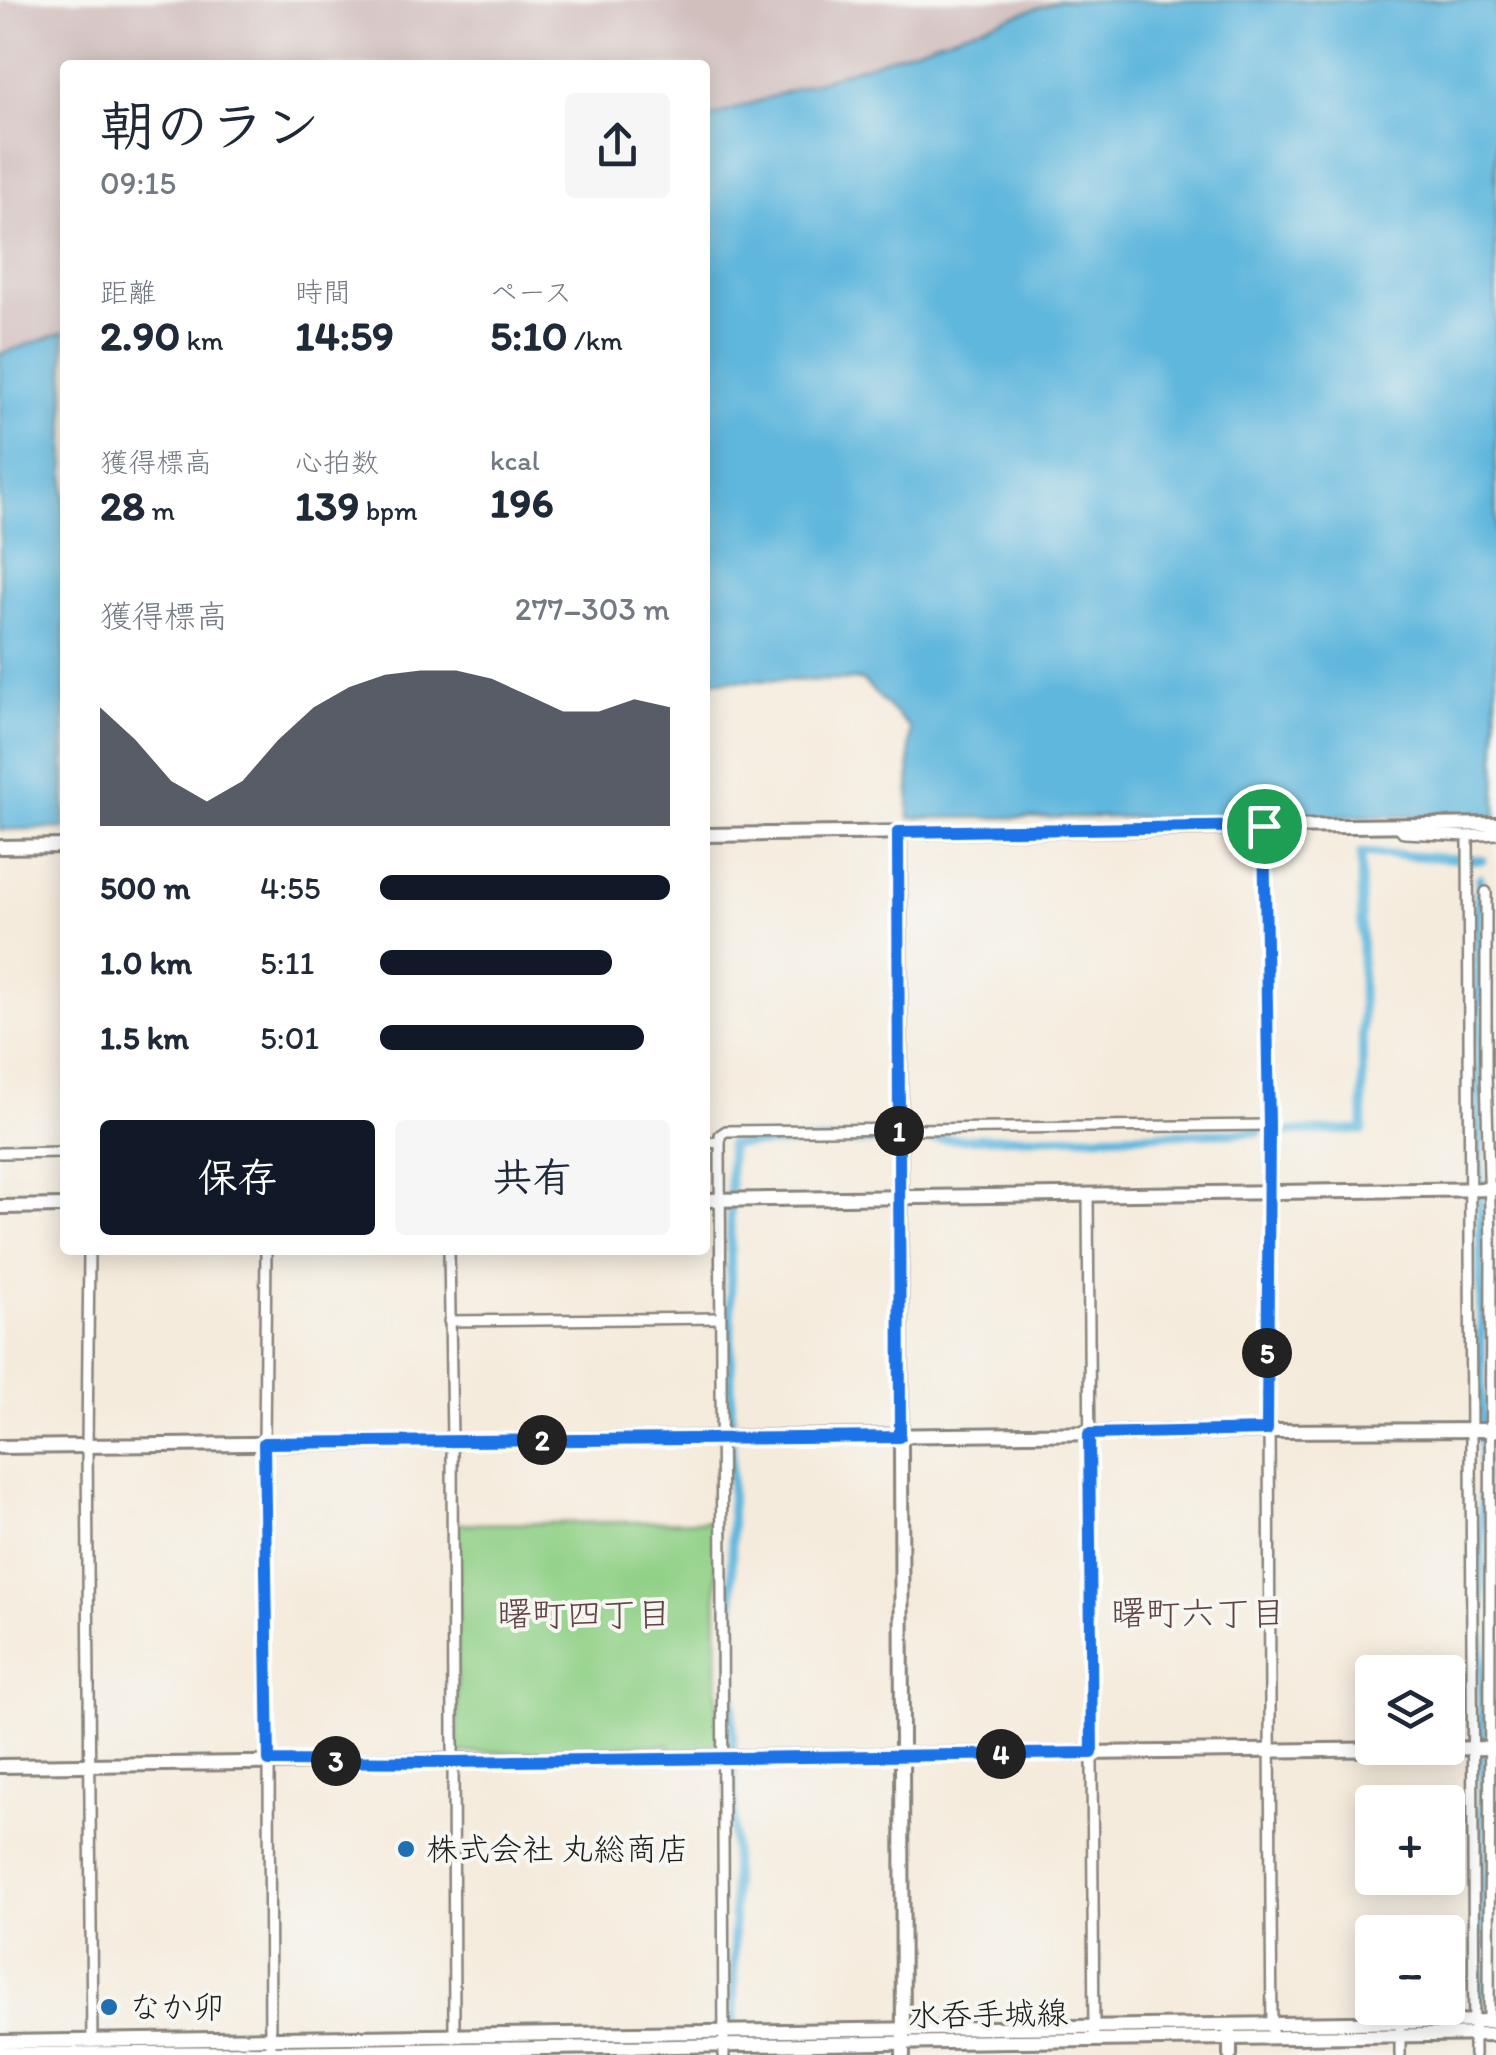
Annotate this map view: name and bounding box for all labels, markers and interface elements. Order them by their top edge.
text: 朝のラン [100,93,320,159]
button: share [565,93,670,198]
text: 09:15 [100,164,176,202]
text: 距離 [100,275,156,309]
text: 時間 [295,275,351,309]
text: ペース [490,275,572,309]
text: 2.90 [100,310,180,361]
text: 14:59 [295,310,394,361]
text: 5:10 [490,310,568,361]
text: km [180,323,224,357]
text: /km [568,323,623,357]
text: kcal [490,443,540,477]
text: 獲得標高 [100,445,212,479]
text: 心拍数 [295,445,379,479]
text: 196 [490,477,554,528]
text: 28 [100,480,145,531]
text: 139 [295,480,359,531]
text: m [145,493,175,527]
text: bpm [359,493,418,527]
text: 277–303 m [515,590,670,628]
text: 獲得標高 [100,597,228,635]
pin [1222,784,1307,869]
icon: arrive [1237,799,1292,854]
text: 500 m [100,869,190,907]
text: 4:55 [260,869,321,907]
text: 1.0 km [100,944,192,982]
text: 5:11 [260,944,314,982]
text: 1.5 km [100,1019,189,1057]
text: 5:01 [260,1019,319,1057]
pin: 1 [874,1106,924,1156]
text: 1 [893,1114,906,1148]
button: 保存 [100,1120,375,1235]
button: 共有 [395,1120,670,1235]
pin: 5 [1242,1328,1292,1378]
text: 5 [1260,1336,1274,1370]
pin: 2 [517,1415,567,1465]
text: 2 [535,1423,549,1457]
district label: 曙町六丁目 [1110,1592,1286,1634]
district label: 曙町四丁目 [496,1593,672,1635]
map controls [1355,1655,1465,2025]
button: layers [1355,1655,1465,1765]
pin: 4 [976,1729,1026,1779]
pin: 3 [311,1736,361,1786]
text: 4 [993,1737,1009,1771]
text: 3 [328,1744,344,1778]
button: + [1355,1785,1465,1895]
place label: 株式会社 丸総商店 [426,1830,689,1868]
marker: 株式会社 丸総商店 [395,1838,417,1860]
button: − [1355,1915,1465,2025]
place label: なか卯 [129,1988,225,2026]
street label: 水呑手城線 [908,1994,1068,2034]
marker: なか卯 [98,1996,120,2018]

